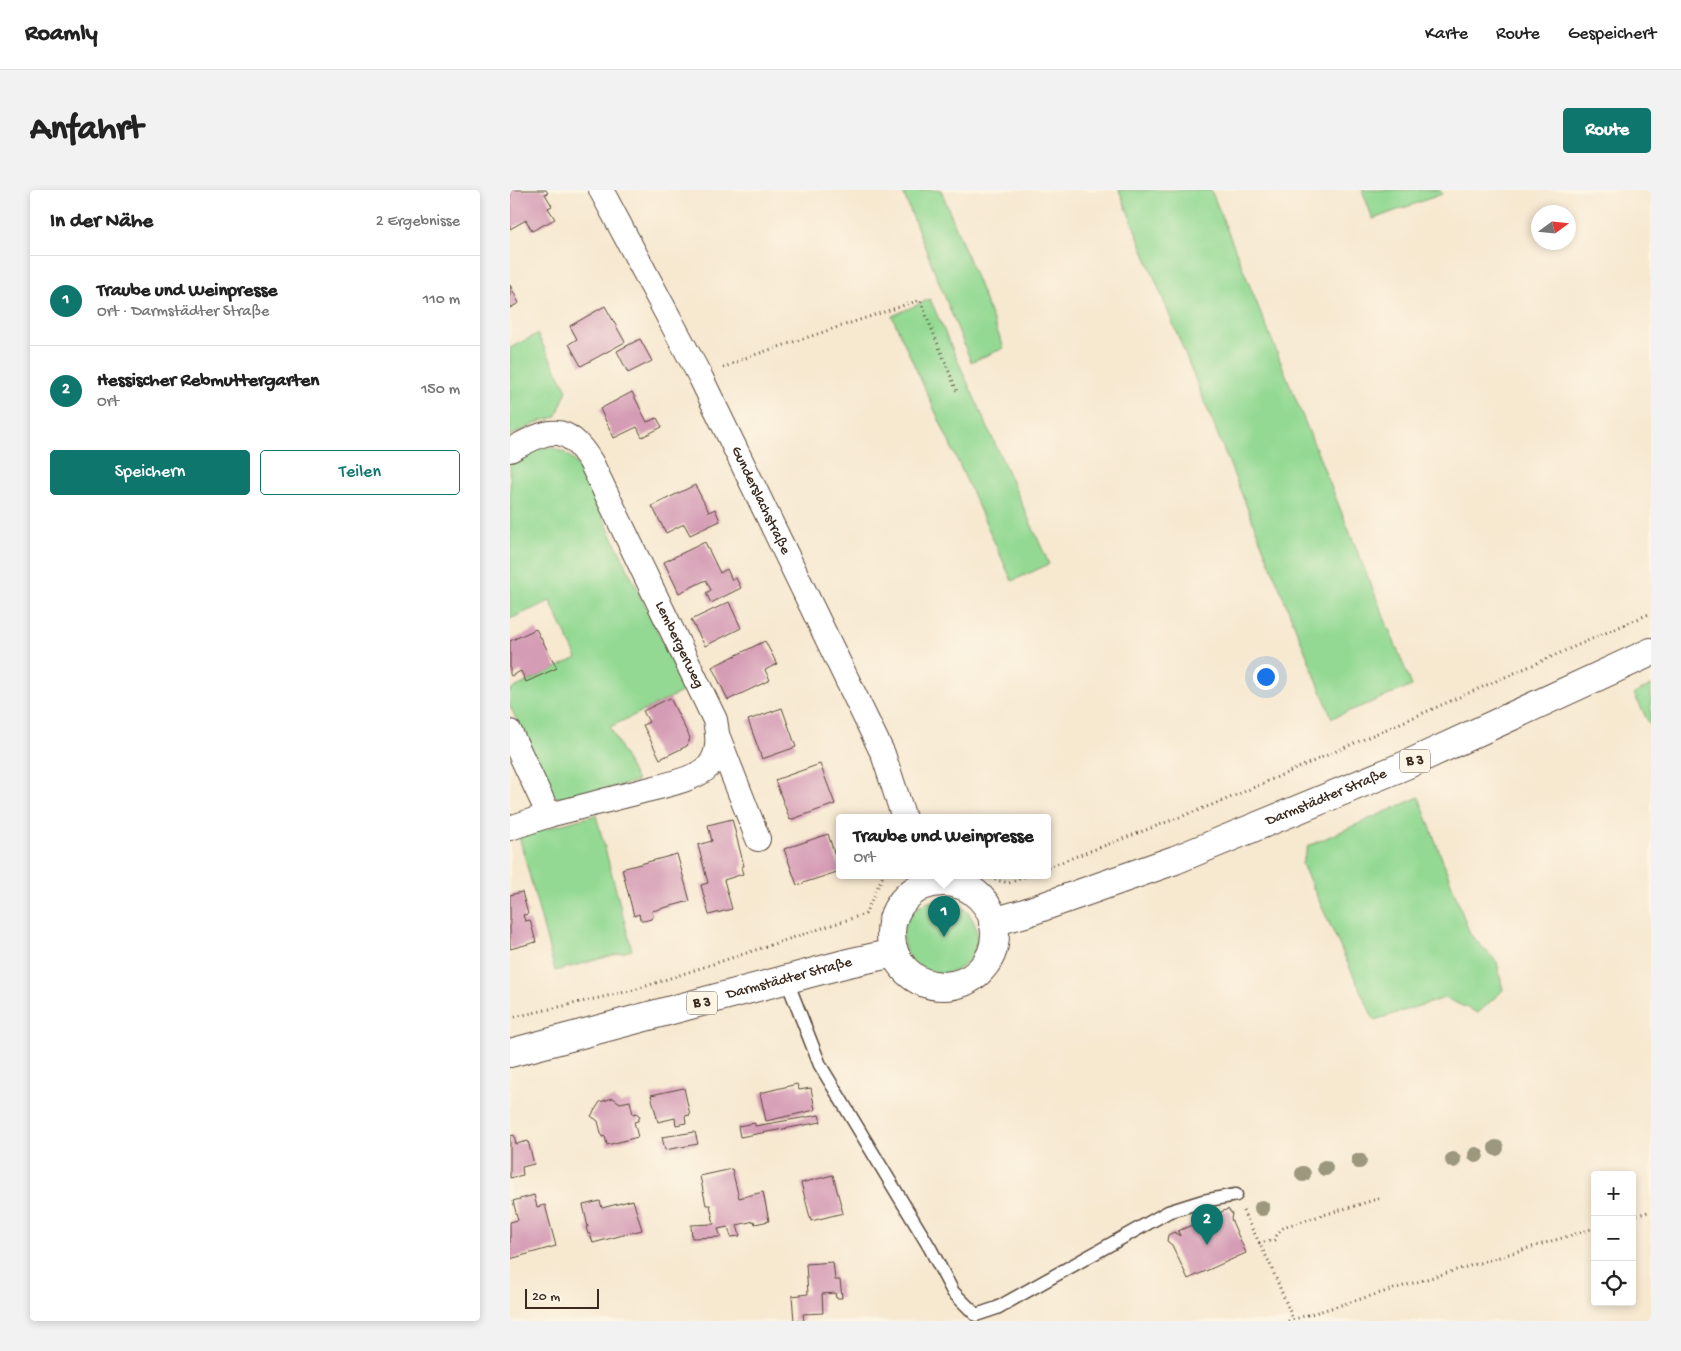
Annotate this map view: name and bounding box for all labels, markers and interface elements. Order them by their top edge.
text: Roamly [25,20,98,49]
text: Karte [1425,24,1468,45]
text: Route [1496,24,1540,45]
text: Gespeichert [1568,24,1656,45]
button: Route [1563,108,1651,153]
text: Anfahrt [30,110,143,151]
north arrow [1531,205,1576,250]
text: In der Nähe [50,210,153,235]
text: 2 Ergebnisse [376,213,460,232]
text: Traube und Weinpresse [97,280,277,303]
text: 1 [63,291,69,310]
text: 110 m [423,291,460,310]
text: Ort · Darmstädter Straße [97,303,269,322]
text: Hessischer Rebmuttergarten [97,370,319,393]
text: 2 [62,381,70,400]
text: 150 m [421,381,460,400]
text: Ort [97,393,119,412]
street label: Gunderslachstraße [726,443,794,558]
button: Speichern [50,450,250,495]
button: Teilen [260,450,460,495]
street label: Lembergerweg [650,599,708,691]
your location [1253,664,1279,690]
road number: B 3 [1400,750,1430,772]
street label: Darmstädter Straße [1262,765,1390,831]
popup [836,814,1051,879]
text: Traube und Weinpresse [853,826,1034,849]
text: Ort [853,849,875,868]
pin: 1 [928,896,960,937]
street label: Darmstädter Straße [724,953,854,1004]
road number: B 3 [687,991,717,1014]
map controls [1591,1171,1636,1306]
button: + [1591,1171,1636,1216]
pin: 2 [1191,1204,1223,1245]
button: − [1591,1216,1636,1261]
button: locate [1591,1261,1636,1306]
scale bar [525,1286,599,1309]
text: 20 m [532,1289,560,1306]

